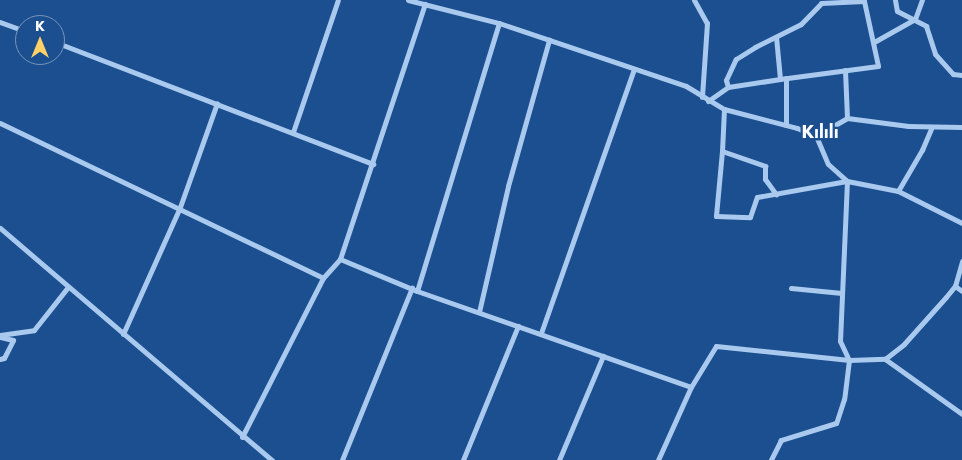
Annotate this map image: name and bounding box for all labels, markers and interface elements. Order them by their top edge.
north arrow [15,15,65,65]
text: K [35,16,45,36]
district label: Kılılı [801,121,839,143]

